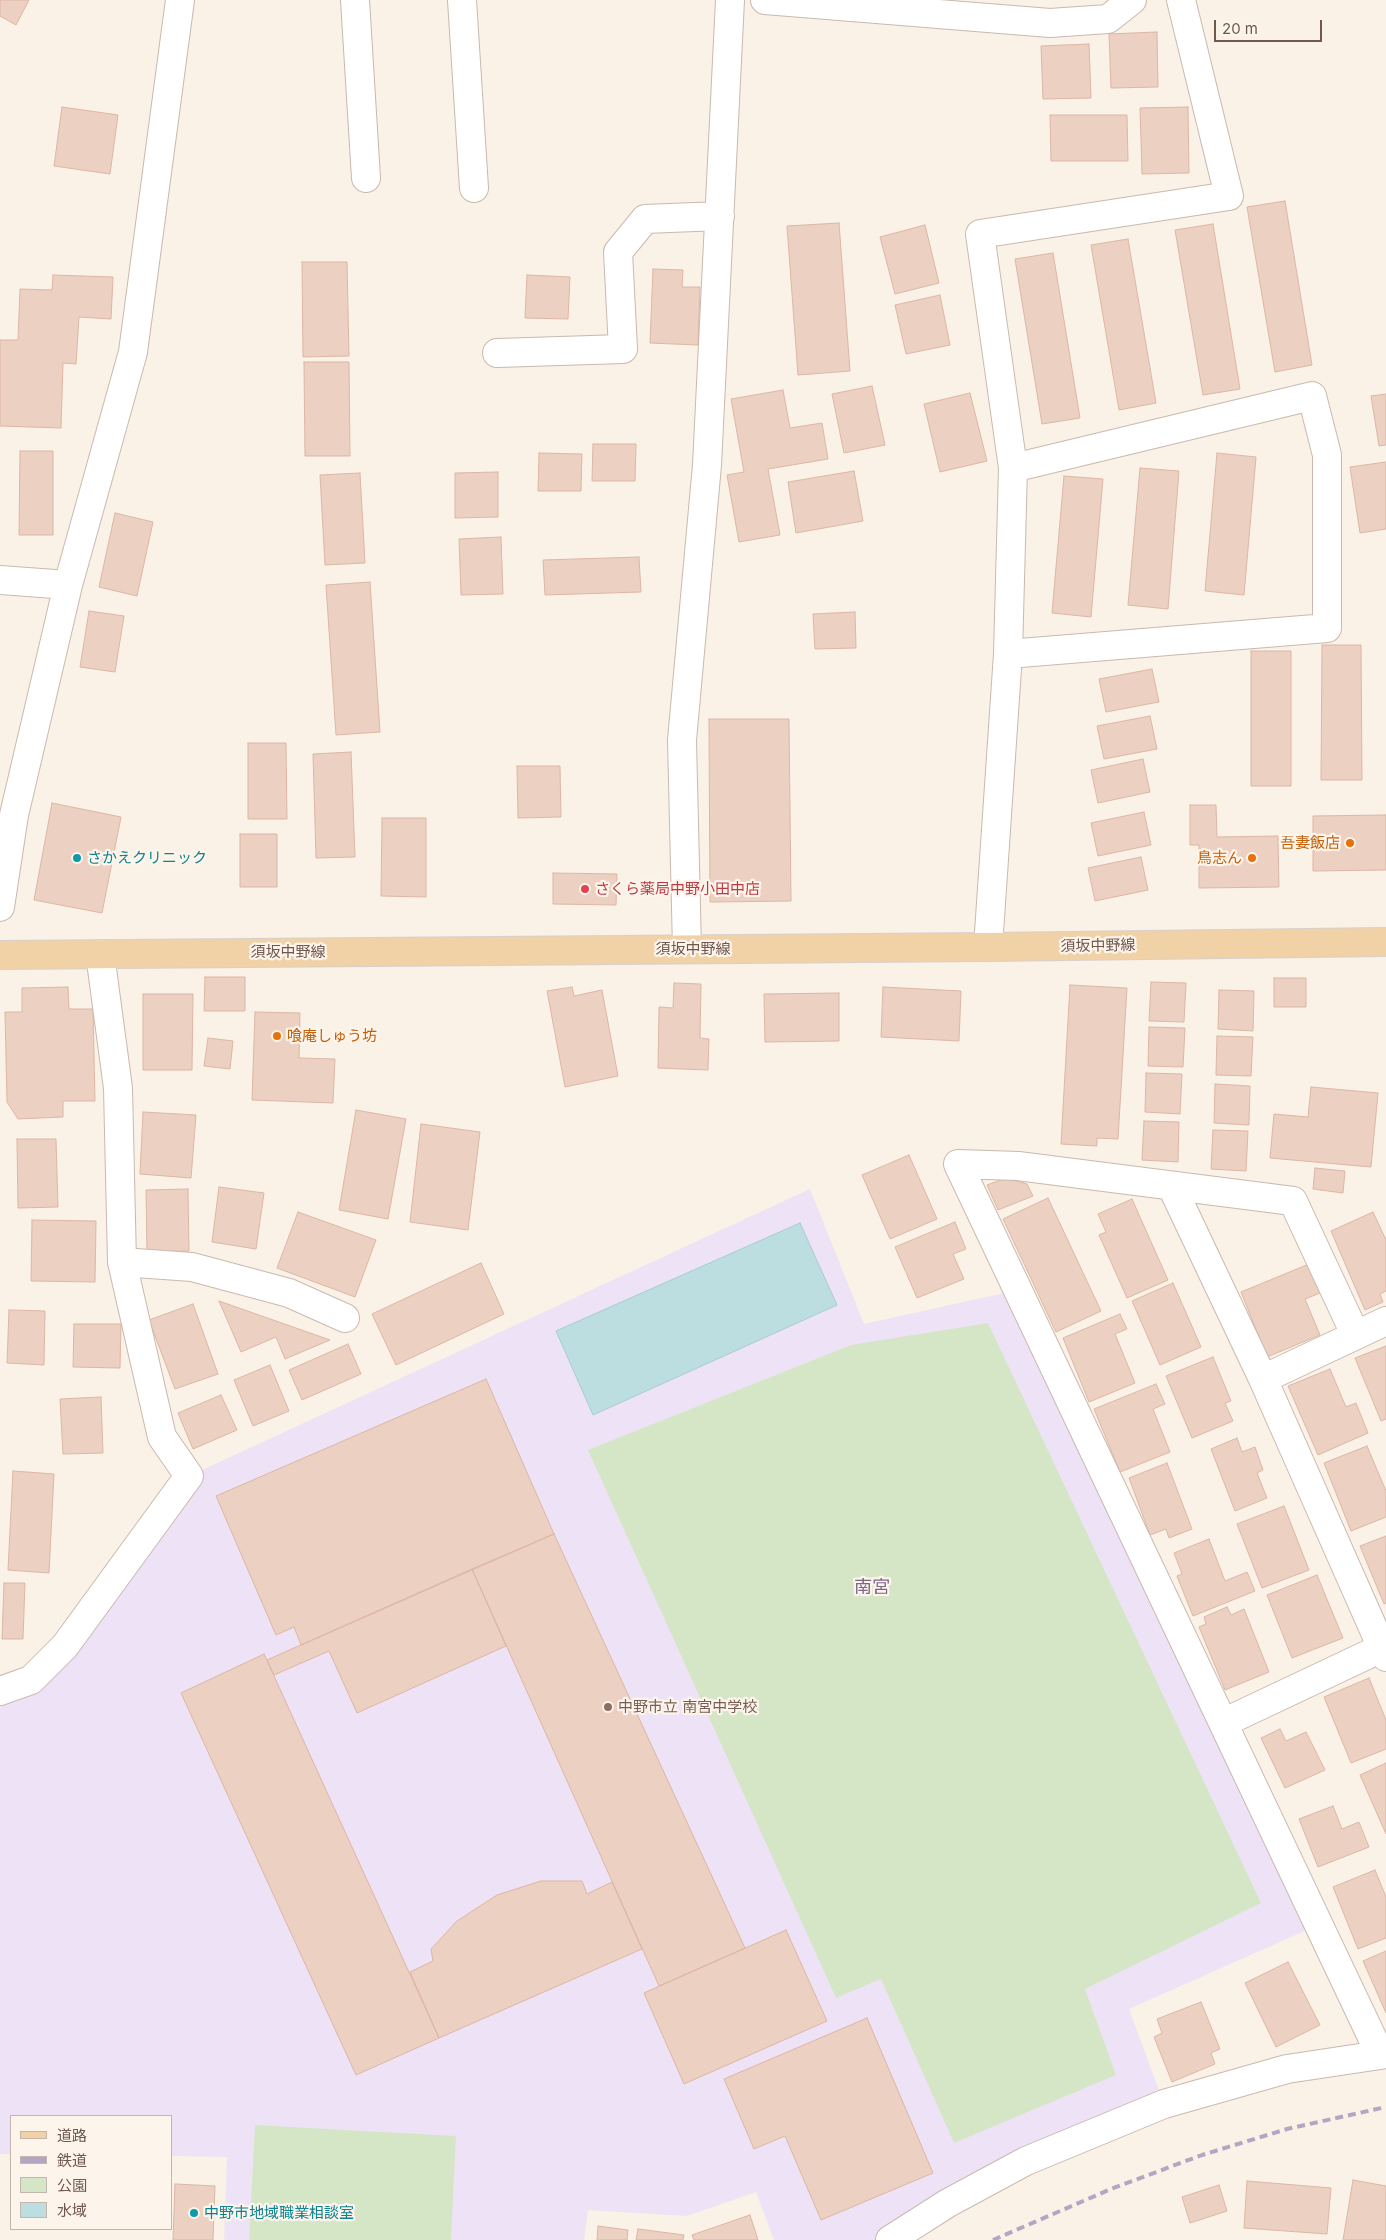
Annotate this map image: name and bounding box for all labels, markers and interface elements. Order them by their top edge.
scale bar [1216,10,1324,42]
text: 20 m [1222,19,1258,38]
place label: 吾妻飯店 [1280,834,1340,852]
marker: 吾妻飯店 [1344,837,1356,849]
place label: さかえクリニック [87,849,207,867]
place label: 鳥志ん [1197,849,1242,867]
marker: さかえクリニック [71,852,83,864]
marker: 鳥志ん [1246,852,1258,864]
place label: さくら薬局中野小田中店 [595,880,760,898]
marker: さくら薬局中野小田中店 [579,883,591,895]
street label: 須坂中野線 [1060,936,1136,956]
street label: 須坂中野線 [656,940,730,958]
street label: 須坂中野線 [251,943,325,961]
place label: 喰庵しゅう坊 [287,1027,377,1045]
marker: 喰庵しゅう坊 [271,1030,283,1042]
district label: 南宮 [854,1577,890,1599]
place label: 中野市立 南宮中学校 [618,1698,757,1716]
marker: 中野市立 南宮中学校 [602,1701,614,1713]
legend [10,2115,172,2230]
text: 道路 [57,2126,87,2145]
text: 鉄道 [57,2151,87,2170]
text: 公園 [57,2176,87,2195]
text: 水域 [57,2201,87,2220]
place label: 中野市地域職業相談室 [204,2204,354,2222]
marker: 中野市地域職業相談室 [188,2207,200,2219]

